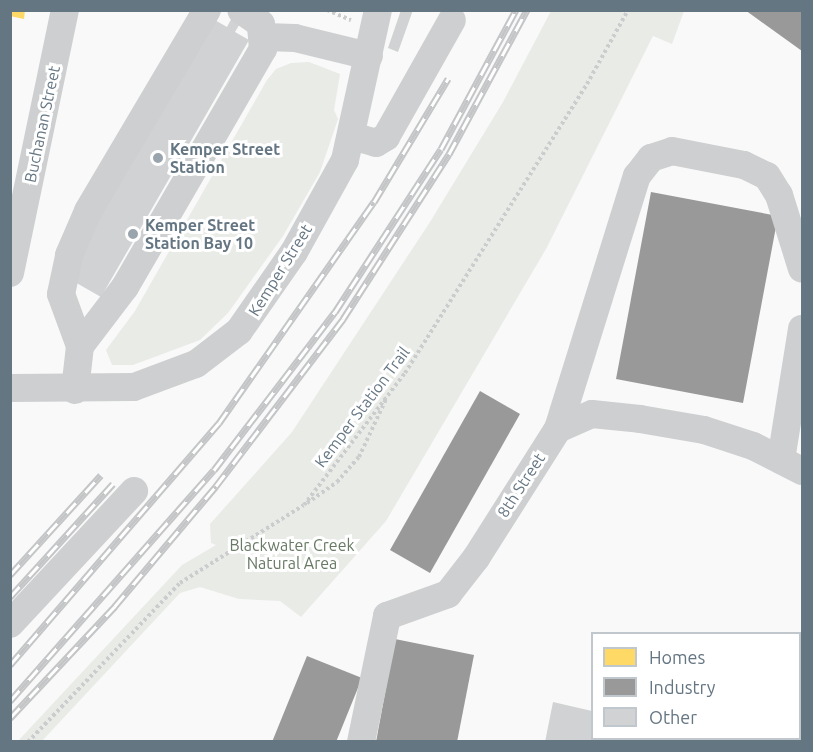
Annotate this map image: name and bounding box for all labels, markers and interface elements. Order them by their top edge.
street label: Buchanan Street [20,64,64,184]
place label: Kemper Street Station [170,139,280,177]
marker: Kemper Street Station [151,151,165,165]
place label: Kemper Street Station Bay 10 [145,215,255,253]
street label: Kemper Street [244,220,316,320]
marker: Kemper Street Station Bay 10 [126,227,140,241]
street label: Kemper Station Trail [310,343,414,471]
street label: 8th Street [493,449,549,521]
park label: Blackwater Creek Natural Area [229,535,355,573]
legend [591,632,801,740]
text: Homes [649,647,705,667]
text: Industry [649,677,715,697]
text: Other [649,707,697,727]

